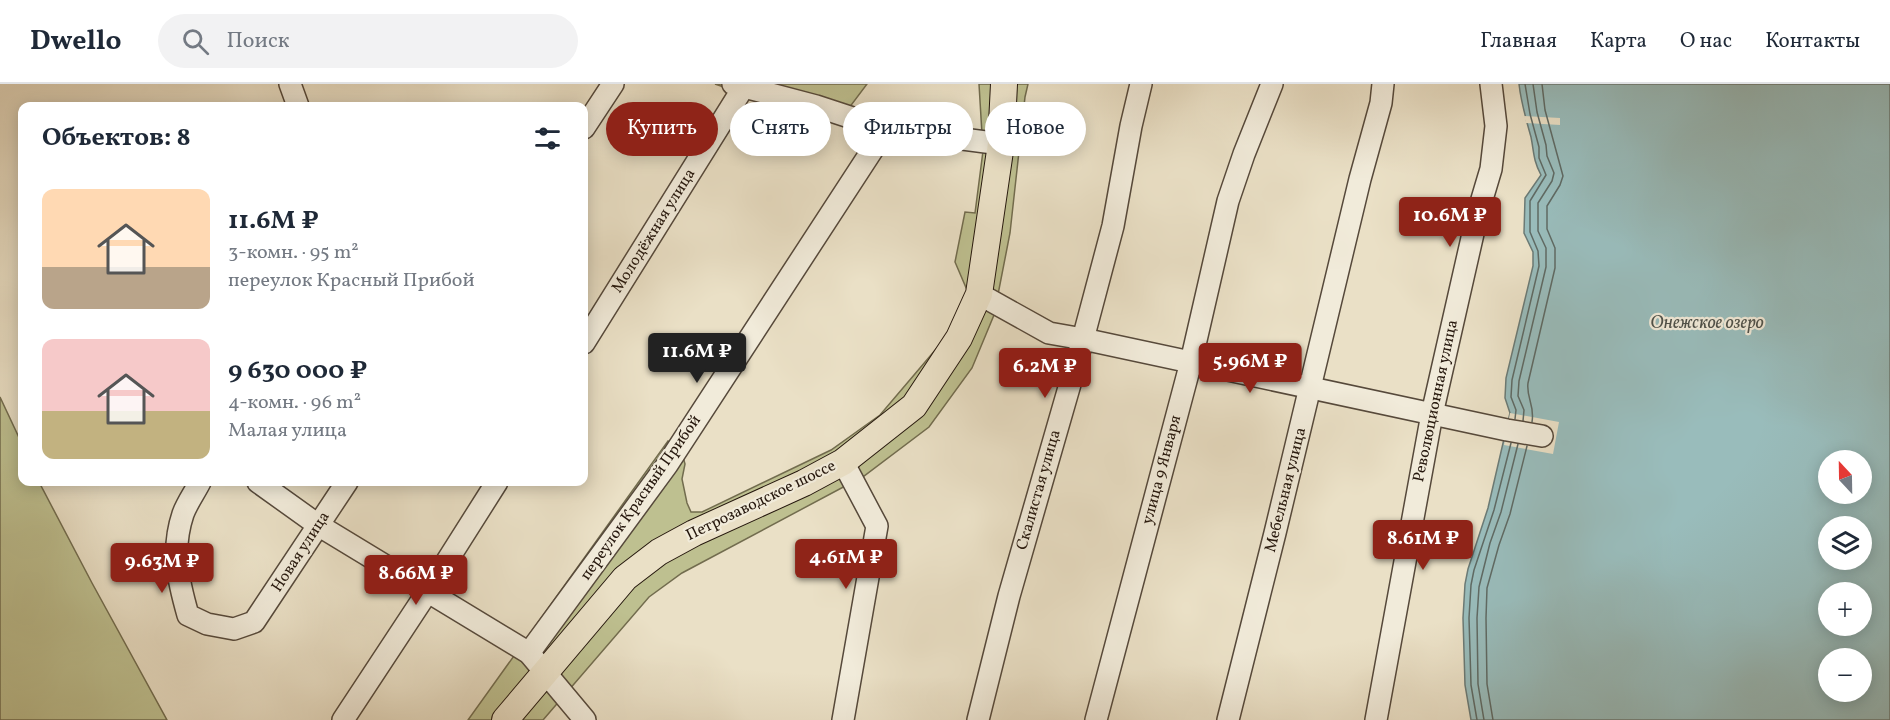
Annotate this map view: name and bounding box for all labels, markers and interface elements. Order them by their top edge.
search box [158,14,578,68]
text: Dwello [30,22,122,61]
icon: search [179,25,212,58]
text: Поиск [227,26,290,57]
text: Главная [1480,27,1557,56]
text: Карта [1590,27,1647,56]
text: О нас [1680,27,1732,56]
text: Контакты [1765,27,1860,56]
chip: Купить [606,102,718,156]
chip: Снять [730,102,831,156]
chip: Фильтры [843,102,973,156]
chip: Новое [985,102,1086,156]
text: Объектов: 8 [42,120,191,156]
icon: filters [531,122,564,155]
street label: Молодёжная улица [607,165,701,297]
pin: 10.6M ₽ [1395,197,1505,248]
text: 10.6M ₽ [1413,202,1487,230]
text: 11.6M ₽ [228,203,319,239]
icon: home [90,213,162,285]
text: 3-комн. · 95 m² [228,239,359,267]
text: переулок Красный Прибой [228,267,475,295]
water label: Онежское озеро [1650,311,1764,336]
street label: Революционная улица [1408,318,1464,484]
pin: 11.6M ₽ [642,333,752,384]
text: 11.6M ₽ [662,338,732,366]
pin: 5.96M ₽ [1195,343,1305,394]
pin: 6.2M ₽ [996,348,1094,399]
text: 5.96M ₽ [1213,348,1287,376]
text: 9 630 000 ₽ [228,353,367,389]
text: 6.2M ₽ [1013,353,1077,381]
icon: home [90,363,162,435]
text: 4-комн. · 96 m² [228,389,361,417]
street label: переулок Красный Прибой [575,411,707,585]
street label: улица 9 Января [1137,413,1187,527]
text: Малая улица [228,417,347,445]
street label: Мебельная улица [1260,425,1312,555]
street label: Скалистая улица [1011,427,1067,553]
north arrow [1818,450,1872,504]
map controls [1818,450,1872,702]
street label: Петрозаводское шоссе [682,455,840,547]
street label: Новая улица [267,507,335,597]
button: layers [1818,516,1872,570]
pin: 8.61M ₽ [1368,520,1478,571]
text: 8.61M ₽ [1387,525,1459,553]
pin: 4.61M ₽ [791,539,901,590]
pin: 9.63M ₽ [107,543,217,594]
text: 4.61M ₽ [809,544,883,572]
text: 9.63M ₽ [125,548,199,576]
pin: 8.66M ₽ [361,555,471,606]
text: 8.66M ₽ [378,560,454,588]
button: + [1818,582,1872,636]
button: − [1818,648,1872,702]

